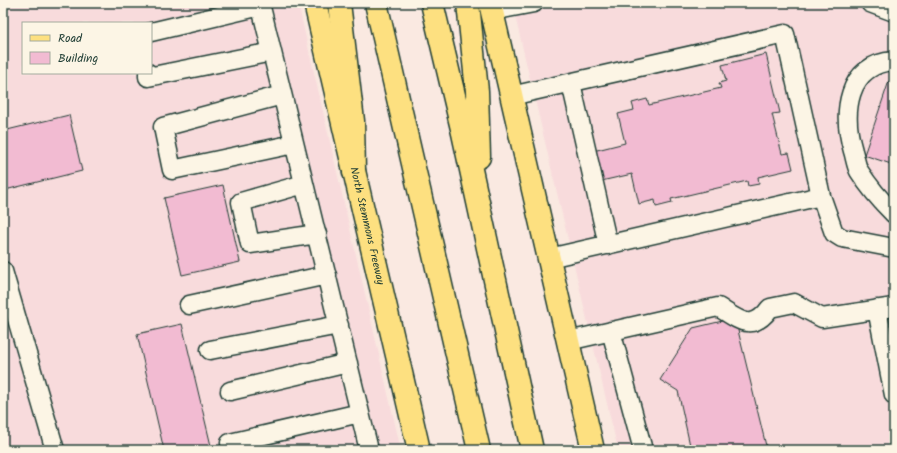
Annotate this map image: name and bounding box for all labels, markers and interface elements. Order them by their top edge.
legend [22,22,152,74]
text: Road [58,29,83,48]
text: Building [58,49,98,68]
street label: North Stemmons Freeway [344,165,389,287]

